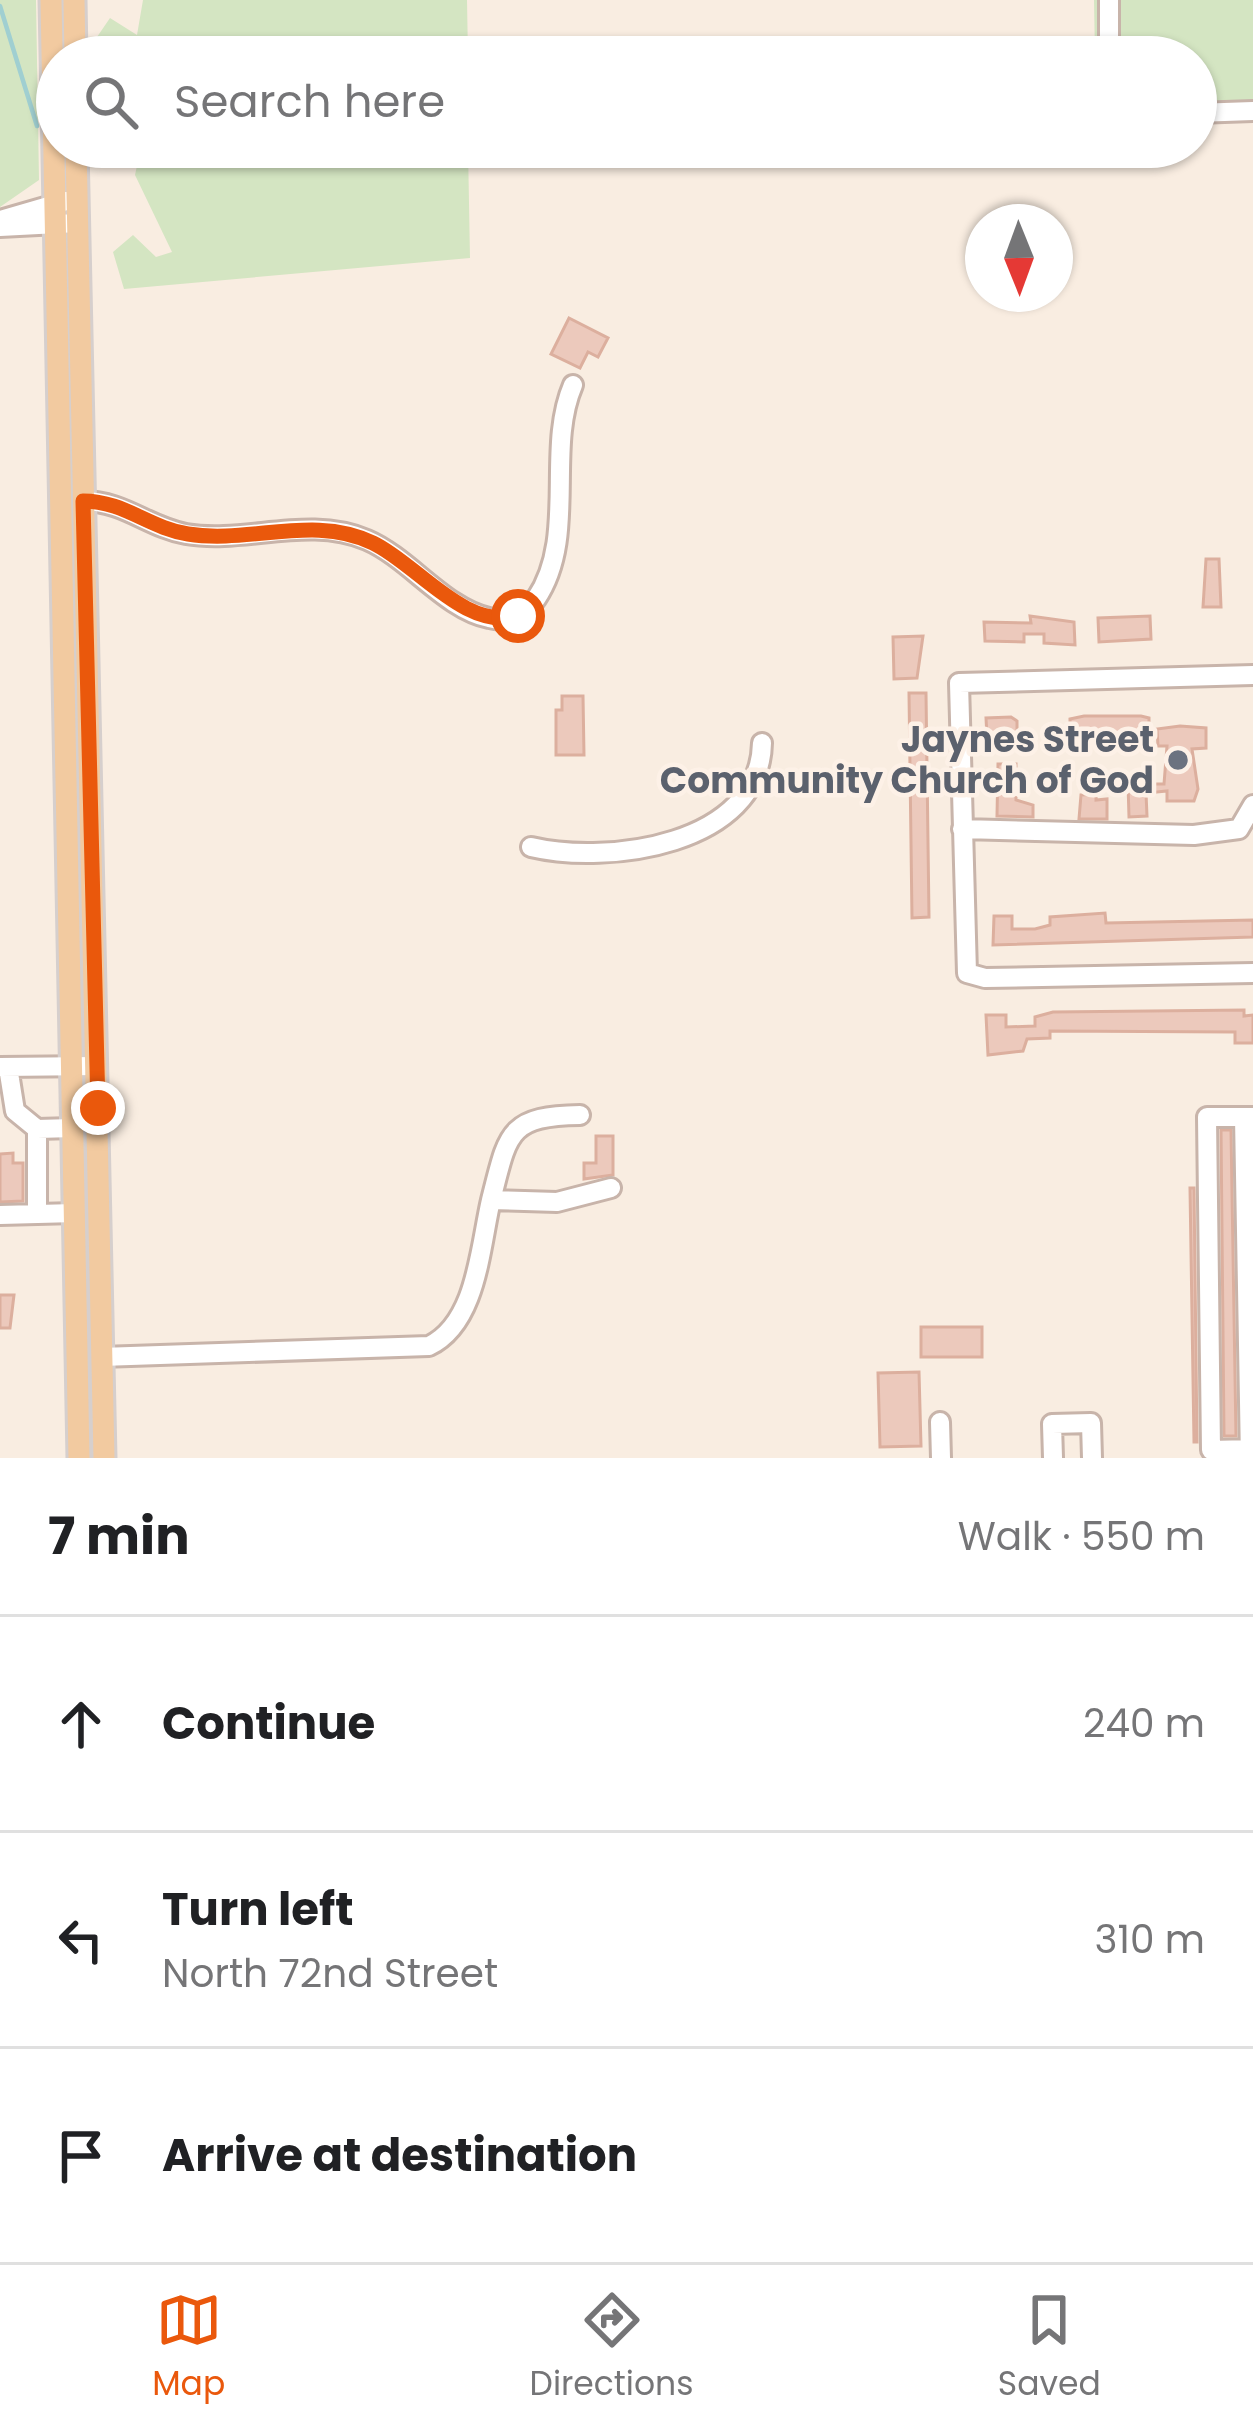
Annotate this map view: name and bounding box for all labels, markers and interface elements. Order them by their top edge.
search box [36,36,1217,168]
icon: search [78,69,144,135]
text: Search here [174,70,445,133]
north arrow [965,204,1073,312]
route start [491,589,545,643]
place label: Jaynes Street Community Church of God [660,714,1154,806]
marker: Jaynes Street Community Church of God [1165,747,1191,773]
route end [71,1081,125,1135]
text: 7 min [48,1500,190,1572]
text: Walk · 550 m [958,1509,1205,1564]
icon: ahead [48,1691,114,1757]
text: Continue [162,1692,375,1755]
text: 240 m [1083,1696,1205,1751]
text: Turn left [162,1878,354,1941]
icon: left [48,1907,114,1973]
text: 310 m [1094,1912,1205,1967]
text: North 72nd Street [162,1946,498,2001]
icon: arrive [48,2123,114,2189]
text: Arrive at destination [162,2124,637,2187]
tab: Map [152,2287,225,2409]
tab: Directions [530,2287,693,2409]
tab: Saved [998,2287,1101,2409]

